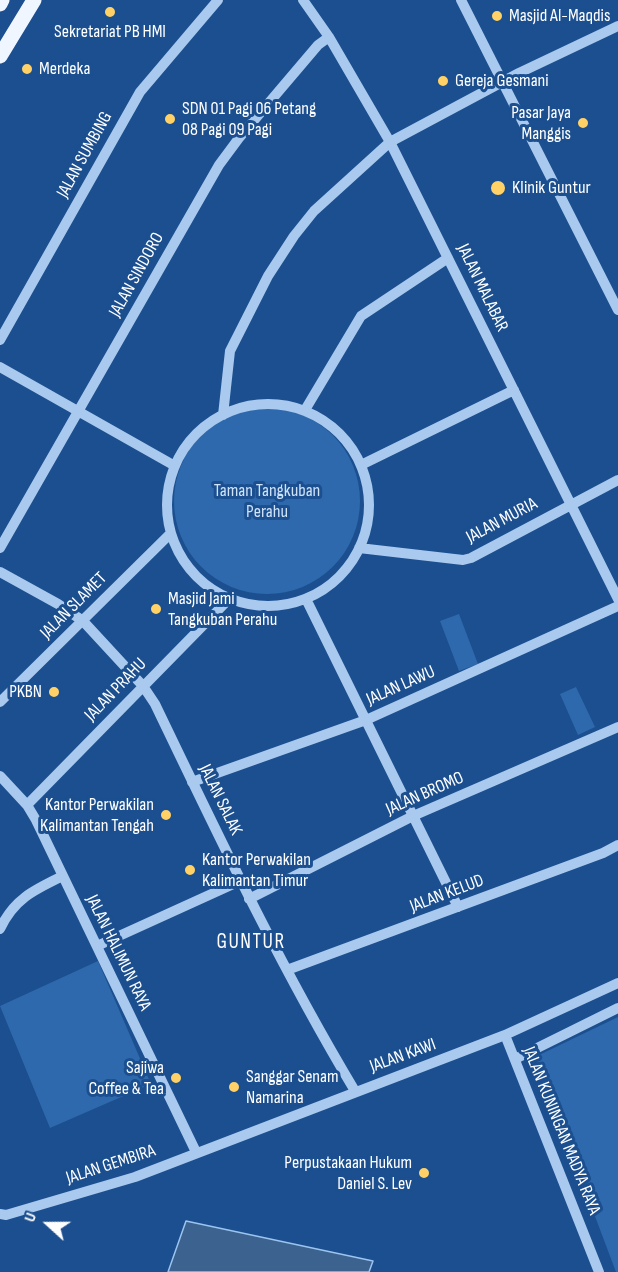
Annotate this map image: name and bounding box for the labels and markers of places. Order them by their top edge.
marker: Sekretariat PB HMI [103,5,117,19]
place label: Masjid Al-Maqdis [509,5,610,27]
marker: Masjid Al-Maqdis [490,9,504,23]
place label: Sekretariat PB HMI [54,21,166,43]
place label: Merdeka [39,58,90,80]
marker: Merdeka [20,62,34,76]
place label: Gereja Gesmani [455,70,549,92]
marker: Gereja Gesmani [436,74,450,88]
place label: SDN 01 Pagi 06 Petang 08 Pagi 09 Pagi [182,98,316,140]
place label: Pasar Jaya Manggis [511,102,571,144]
marker: SDN 01 Pagi 06 Petang 08 Pagi 09 Pagi [163,112,177,126]
marker: Pasar Jaya Manggis [576,116,590,130]
place label: Klinik Guntur [512,177,591,199]
marker: Klinik Guntur [489,179,507,197]
place label: Masjid Jami Tangkuban Perahu [168,588,277,630]
marker: Masjid Jami Tangkuban Perahu [149,602,163,616]
place label: PKBN [9,681,42,703]
marker: PKBN [47,685,61,699]
place label: Kantor Perwakilan Kalimantan Tengah [40,794,154,836]
marker: Kantor Perwakilan Kalimantan Tengah [159,808,173,822]
place label: Kantor Perwakilan Kalimantan Timur [202,849,311,892]
marker: Kantor Perwakilan Kalimantan Timur [183,863,197,877]
place label: Sajiwa Coffee & Tea [89,1057,164,1100]
place label: Sanggar Senam Namarina [246,1066,339,1108]
marker: Sajiwa Coffee & Tea [169,1071,183,1085]
marker: Sanggar Senam Namarina [227,1080,241,1094]
place label: Perpustakaan Hukum Daniel S. Lev [284,1152,412,1194]
marker: Perpustakaan Hukum Daniel S. Lev [417,1166,431,1180]

